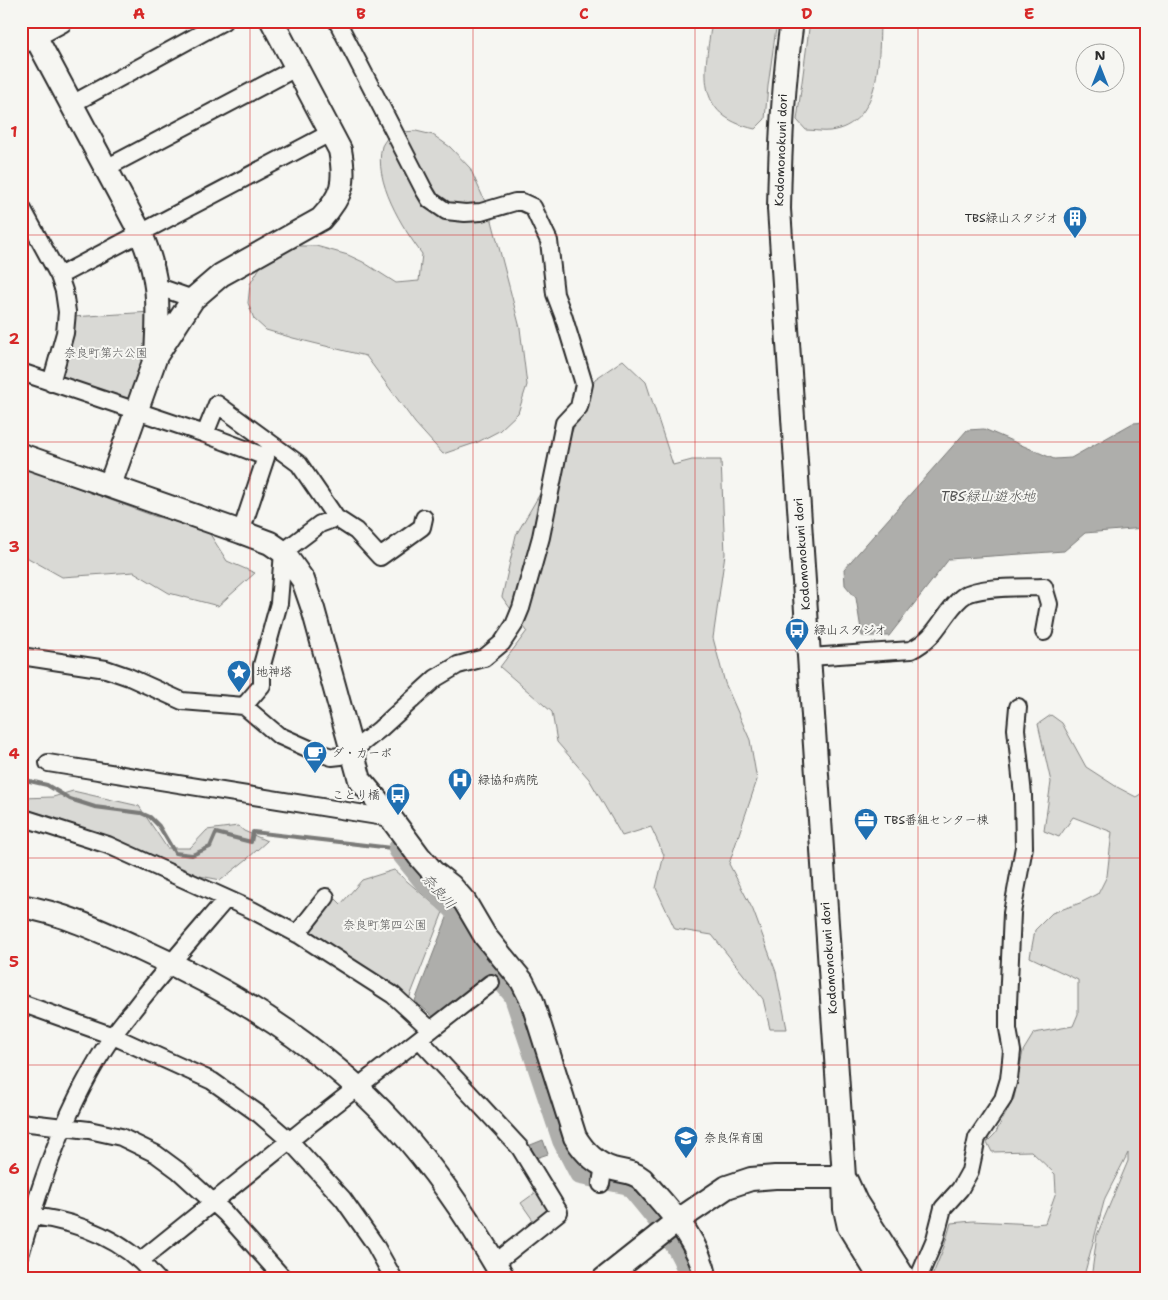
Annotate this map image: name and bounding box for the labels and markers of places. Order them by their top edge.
building icon: TBS緑山スタジオ [1062,205,1088,239]
place label: TBS緑山スタジオ [965,210,1058,226]
bus stop icon: 緑山スタジオ [784,617,810,651]
place label: 緑山スタジオ [814,622,886,638]
place icon: 地神塔 [226,659,252,693]
place label: 地神塔 [256,664,292,680]
cafe icon: ダ・カーポ [302,740,328,774]
place label: ダ・カーポ [332,745,392,761]
hospital icon: 緑協和病院 [447,767,473,801]
place label: 緑協和病院 [478,772,538,788]
bus stop icon: ことり橋 [385,782,411,816]
place label: ことり橋 [332,787,380,803]
office icon: TBS番組センター棟 [853,807,879,841]
place label: TBS番組センター棟 [884,812,989,828]
school or university icon: 奈良保育園 [673,1125,699,1159]
place label: 奈良保育園 [704,1130,764,1146]

